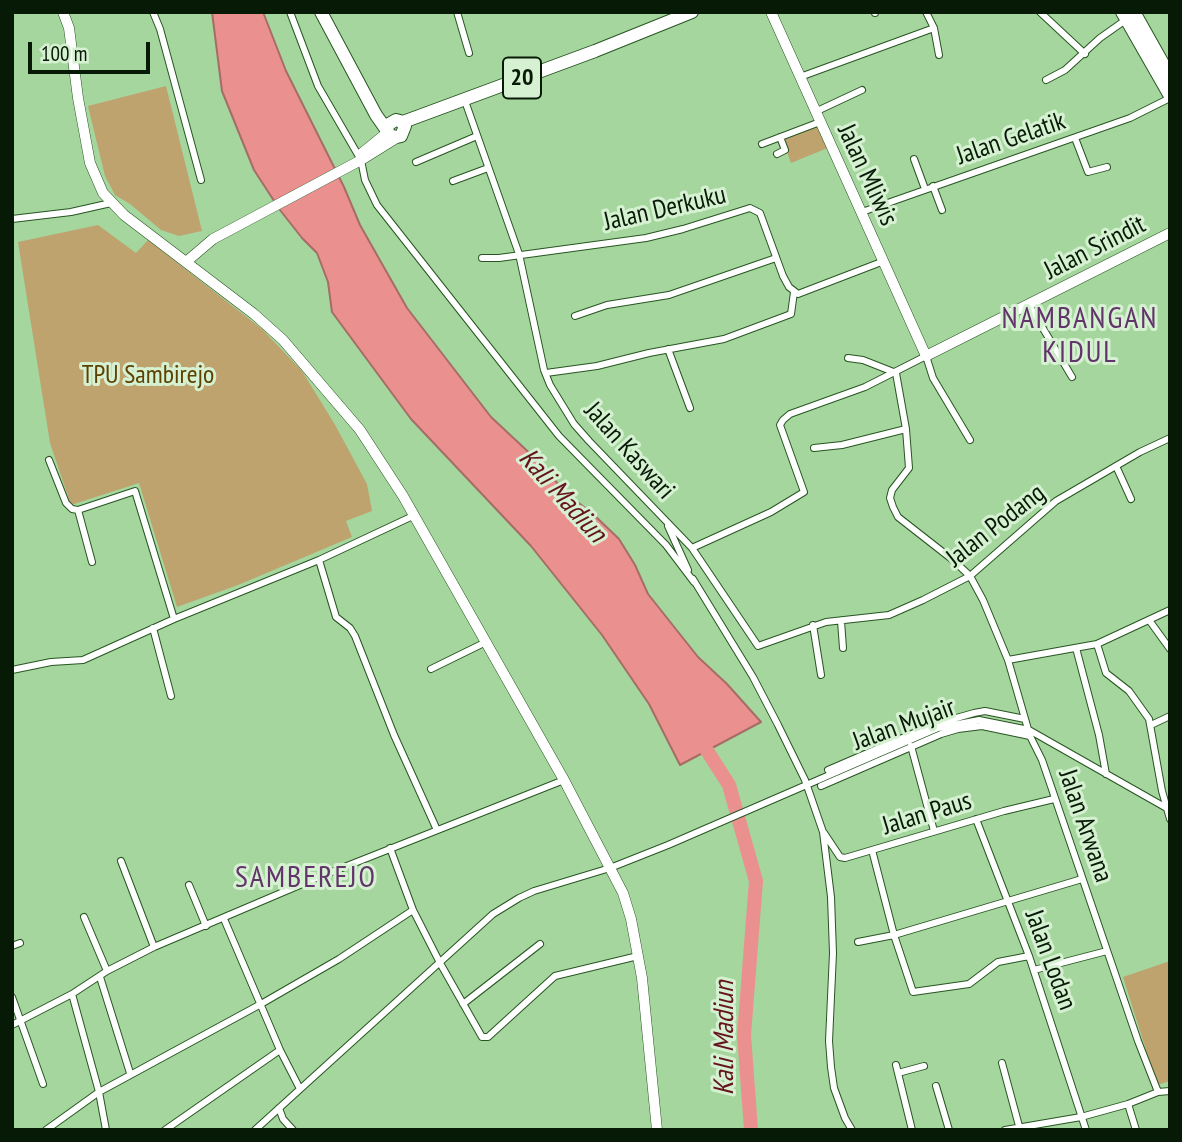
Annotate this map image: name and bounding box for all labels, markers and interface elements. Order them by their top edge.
scale bar [32,28,154,72]
text: 100 m [41,40,87,67]
road number: 20 [503,57,541,98]
street label: Jalan Gelatik [953,106,1069,172]
street label: Jalan Mliwis [830,119,904,231]
street label: Jalan Derkuku [601,180,729,238]
street label: Jalan Srindit [1039,209,1151,287]
district label: NAMBANGAN KIDUL [1003,301,1157,372]
park label: TPU Sambirejo [82,360,214,392]
street label: Jalan Kaswari [577,396,681,506]
water label: Kali Madiun [511,442,613,550]
street label: Jalan Podang [940,478,1052,574]
street label: Jalan Mujair [849,692,959,758]
street label: Jalan Arwana [1051,766,1119,886]
street label: Jalan Paus [879,786,975,842]
district label: SAMBEREJO [236,860,376,896]
street label: Jalan Lodan [1018,906,1082,1014]
water label: Kali Madiun [708,981,742,1095]

